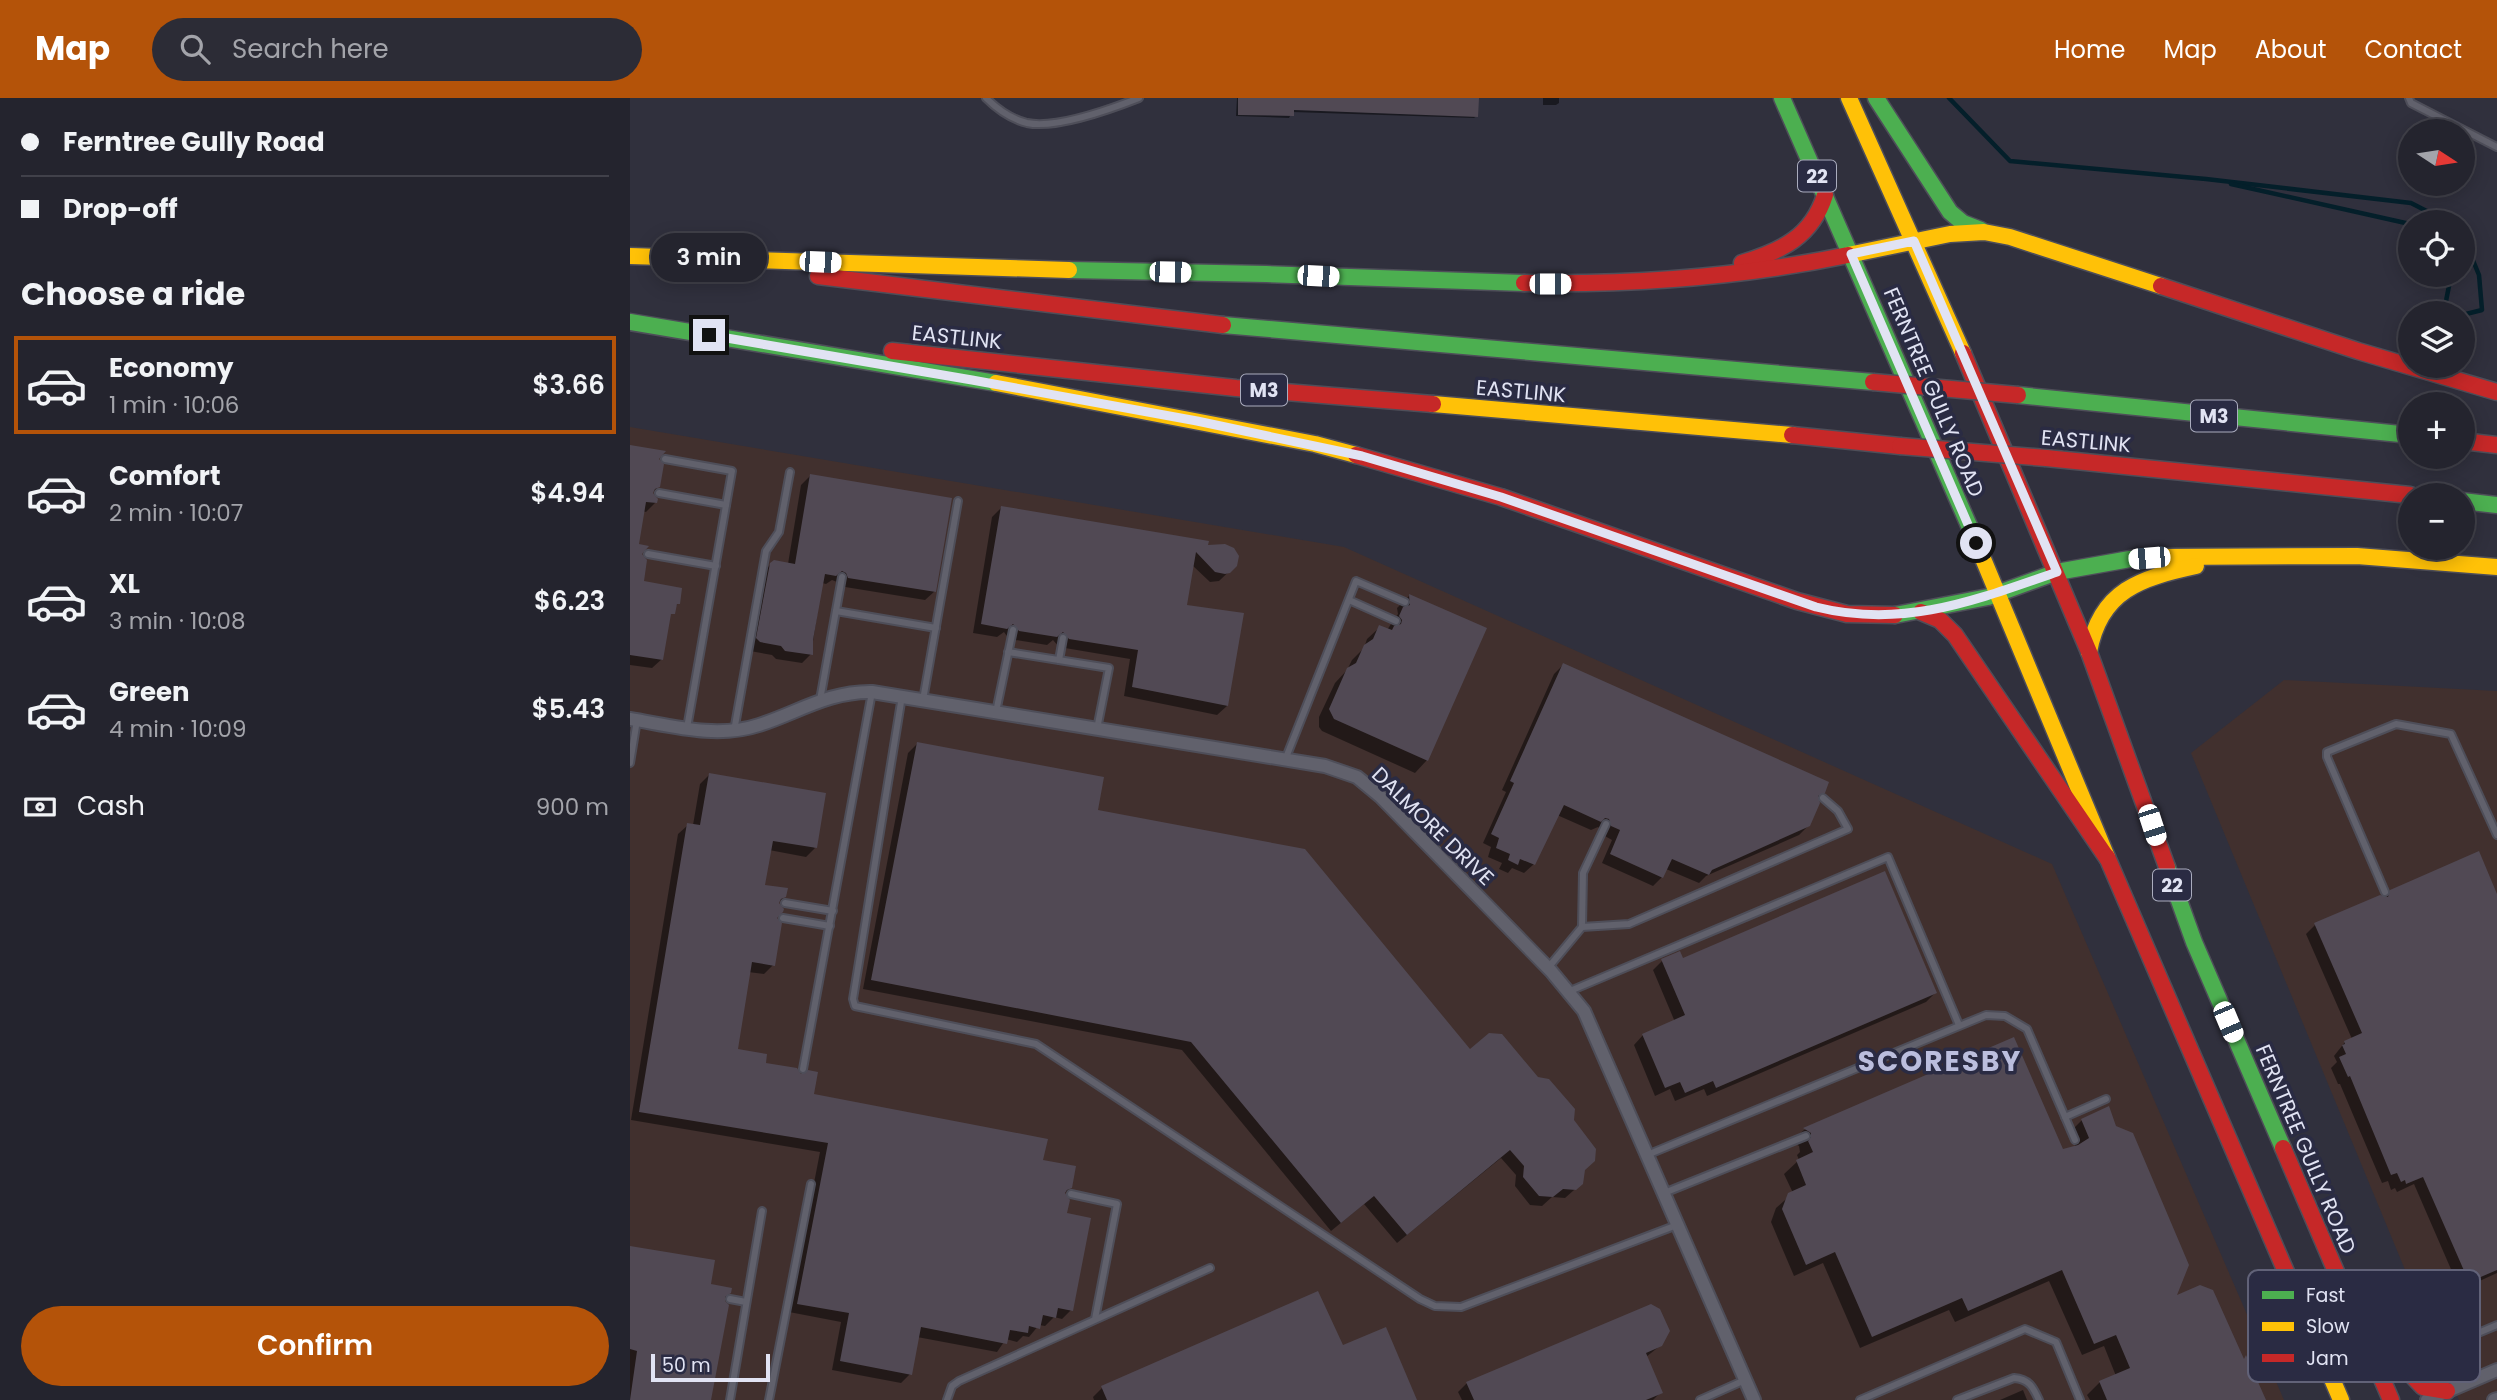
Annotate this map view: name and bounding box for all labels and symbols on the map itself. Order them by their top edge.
north arrow [2398,119,2474,196]
road number: 22 [1798,160,1836,192]
callout: 3 min [651,233,767,282]
car [799,251,842,273]
car [1149,261,1192,283]
car [1297,264,1340,288]
car [1530,274,1572,295]
street label: FERNTREE GULLY ROAD [1877,283,1991,501]
street label: EASTLINK [911,318,1004,356]
route end [693,319,725,351]
street label: EASTLINK [1475,373,1568,409]
road number: M3 [1241,374,1287,406]
road number: M3 [2191,400,2237,432]
street label: EASTLINK [2040,423,2133,459]
route start [1960,527,1992,559]
car [2128,546,2171,570]
street label: DALMORE DRIVE [1366,760,1500,892]
car [2136,802,2169,848]
road number: 22 [2153,870,2191,900]
car [2211,999,2246,1045]
street label: FERNTREE GULLY ROAD [2249,1040,2363,1258]
district label: SCORESBY [1858,1042,2022,1081]
legend [2248,1270,2480,1382]
text: Fast [2306,1282,2345,1309]
text: Slow [2306,1313,2350,1340]
text: Jam [2306,1345,2348,1372]
scale bar [651,1351,770,1383]

